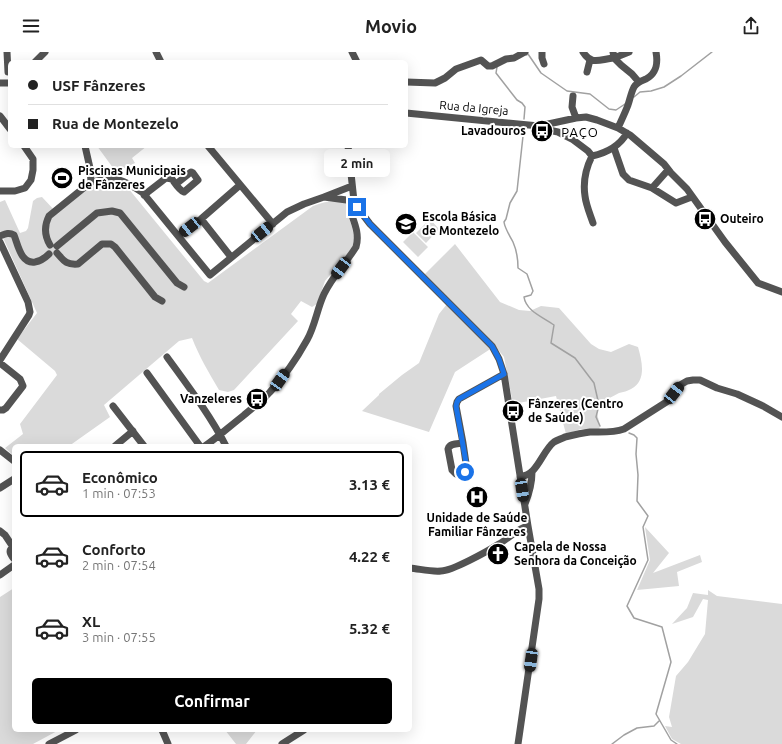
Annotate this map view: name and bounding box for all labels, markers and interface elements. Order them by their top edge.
icon: menu [20,15,42,37]
icon: share [740,15,762,37]
text: Movio [365,16,417,36]
text: USF Fânzeres [52,77,146,94]
street label: Rua da Igreja [439,98,509,117]
text: Rua de Montezelo [52,115,179,132]
bus stop icon: Lavadouros [529,118,555,144]
place label: Lavadouros [461,124,526,137]
district label: PAÇO [561,125,599,139]
callout: 2 min [324,149,390,177]
text: 2 min [341,156,373,170]
place label: Piscinas Municipais de Fânzeres [78,164,186,191]
sports icon: Piscinas Municipais de Fânzeres [49,165,75,191]
route end [348,198,366,216]
bus stop icon: Outeiro [692,206,718,232]
place label: Escola Básica de Montezelo [422,210,499,237]
school or university icon: Escola Básica de Montezelo [393,211,419,237]
place label: Outeiro [720,212,764,225]
car [177,215,203,239]
car [249,220,275,244]
car [329,255,353,281]
car [268,367,292,393]
car [662,380,686,406]
bus stop icon: Vanzeleres [244,386,270,412]
place label: Vanzeleres [180,392,242,405]
place label: Fânzeres (Centro de Saúde) [528,397,623,425]
bus stop icon: Fânzeres (Centro de Saúde) [500,398,526,424]
route start [456,463,474,481]
icon: car [34,466,70,502]
text: Econômico [82,469,158,486]
text: 3.13 € [349,476,390,493]
car [514,477,530,503]
hospital icon: Unidade de Saúde Familiar Fânzeres [464,484,490,510]
text: 1 min · 07:53 [82,486,156,500]
place label: Unidade de Saúde Familiar Fânzeres [427,511,528,538]
icon: car [34,538,70,574]
place label: Capela de Nossa Senhora da Conceição [514,540,637,569]
text: Conforto [82,541,146,558]
church icon: Capela de Nossa Senhora da Conceição [485,541,511,567]
text: 4.22 € [349,548,390,565]
text: 2 min · 07:54 [82,558,156,572]
icon: car [34,610,70,646]
text: XL [82,613,100,630]
text: 5.32 € [349,620,390,637]
text: 3 min · 07:55 [82,630,156,644]
car [523,647,539,673]
button: Confirmar [32,678,392,724]

